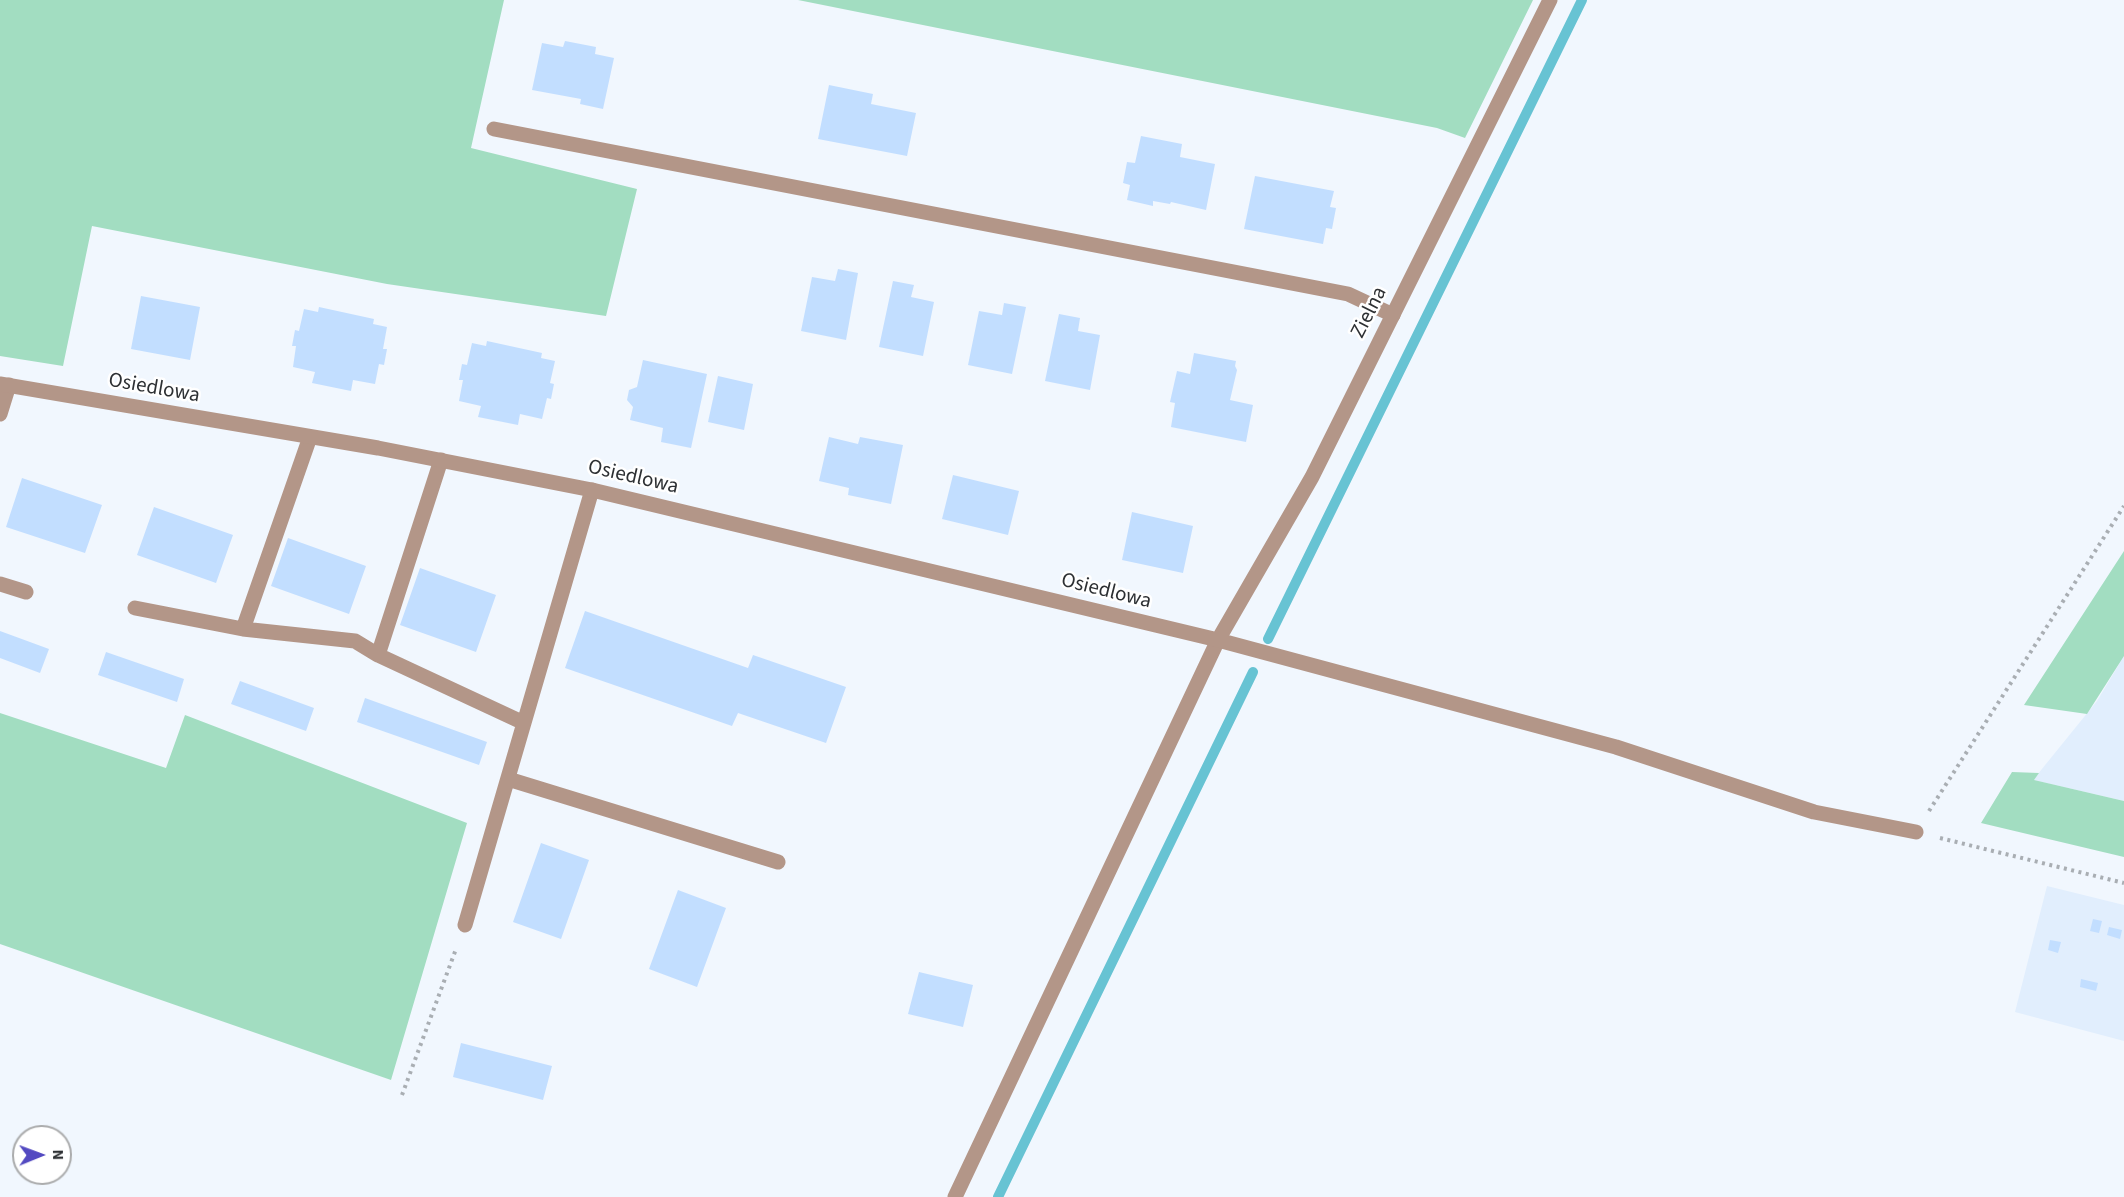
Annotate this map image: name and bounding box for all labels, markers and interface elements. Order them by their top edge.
street label: Zielna [1346,283,1394,343]
street label: Osiedlowa [106,369,202,409]
street label: Osiedlowa [585,455,681,501]
street label: Osiedlowa [1058,569,1154,615]
north arrow [12,1125,72,1185]
text: N [47,1149,69,1160]

